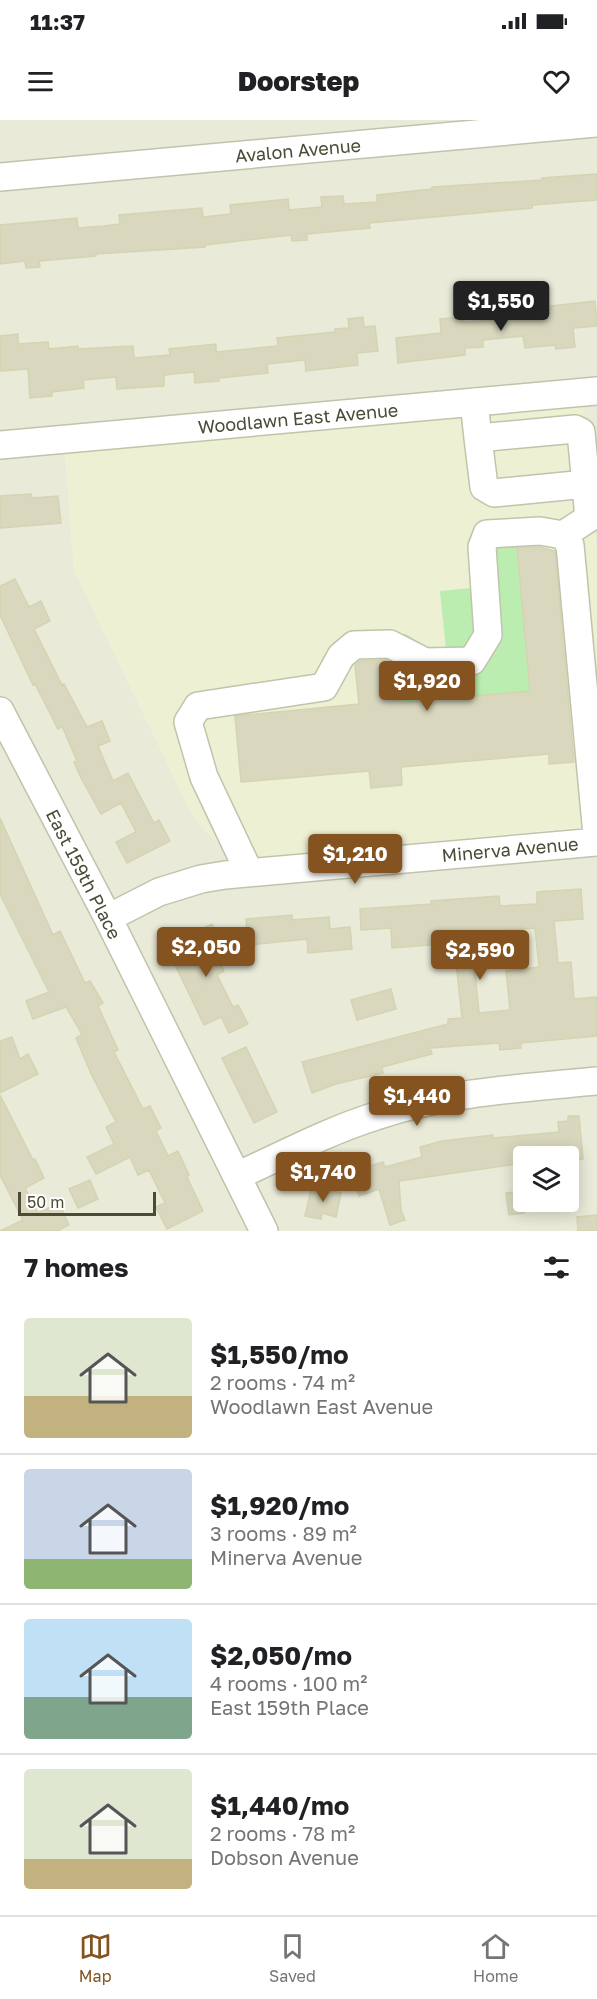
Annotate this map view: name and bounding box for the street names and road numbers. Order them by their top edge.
street label: Avalon Avenue [234,134,362,166]
street label: Woodlawn East Avenue [197,398,399,438]
street label: East 159th Place [42,805,126,943]
street label: Minerva Avenue [441,832,579,866]

